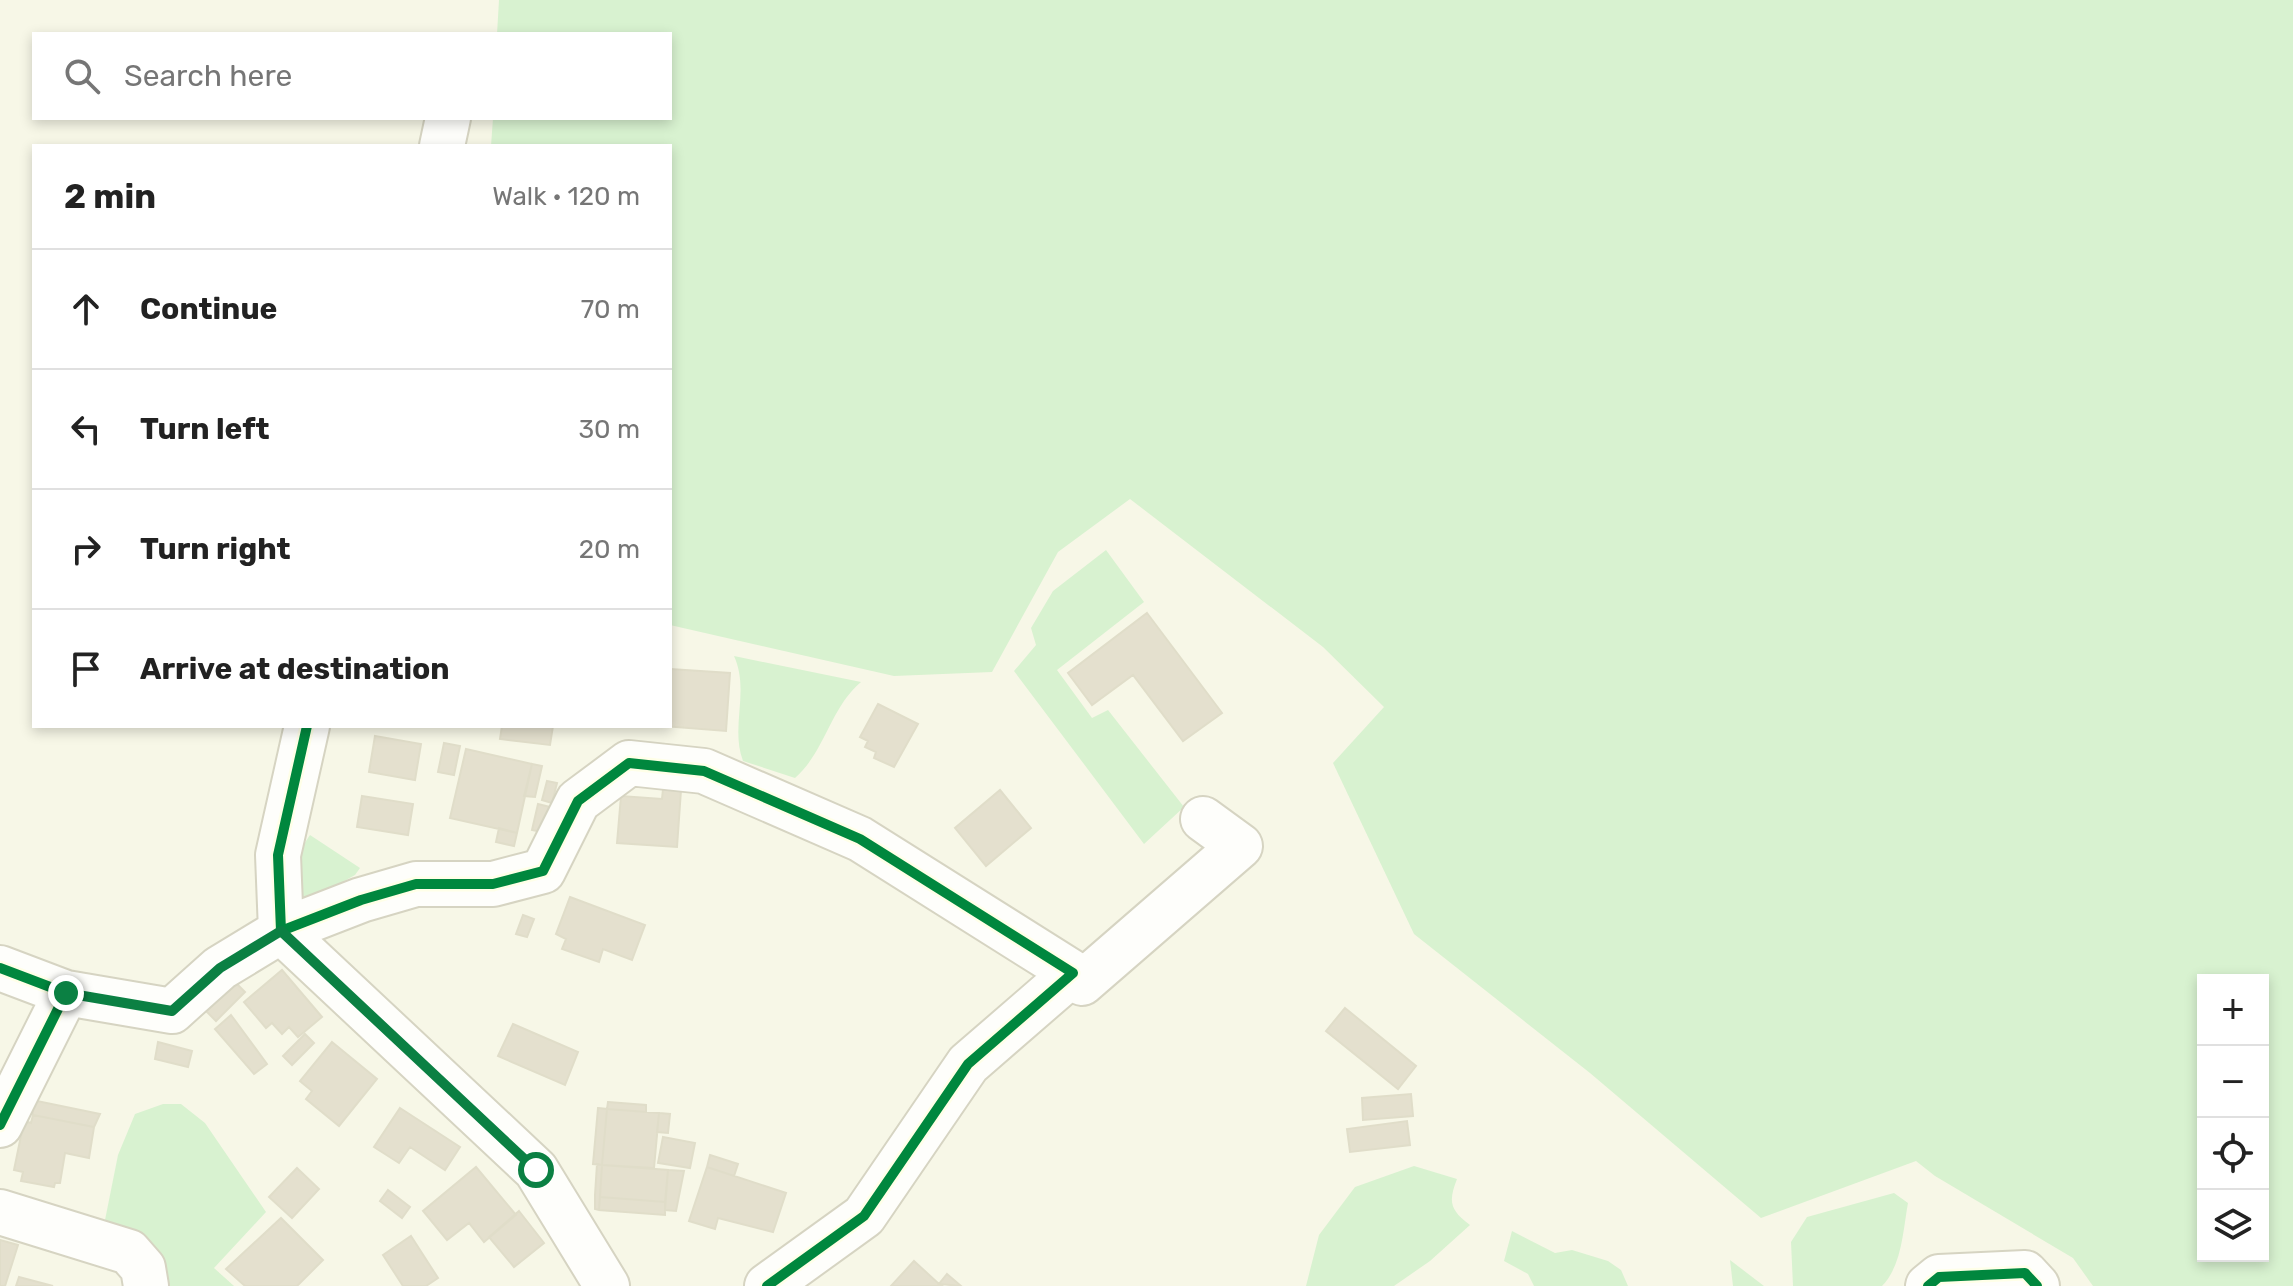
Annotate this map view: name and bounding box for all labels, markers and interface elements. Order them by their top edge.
search box [32,32,672,120]
icon: search [60,54,104,98]
text: Search here [124,58,292,94]
text: 2 min [64,176,156,217]
text: Walk · 120 m [492,181,640,212]
icon: ahead [64,287,108,331]
text: Continue [140,291,277,327]
text: 70 m [581,294,640,325]
icon: left [64,407,108,451]
text: Turn left [140,411,270,447]
text: 30 m [578,414,640,445]
icon: right [64,527,108,571]
text: Turn right [140,531,291,567]
text: 20 m [579,534,640,565]
icon: arrive [64,647,108,691]
text: Arrive at destination [140,651,450,687]
map controls [2197,974,2269,1262]
button: + [2197,974,2269,1046]
route end [48,975,84,1011]
button: − [2197,1046,2269,1118]
button: locate [2197,1118,2269,1190]
route start [518,1152,554,1188]
button: layers [2197,1190,2269,1262]

